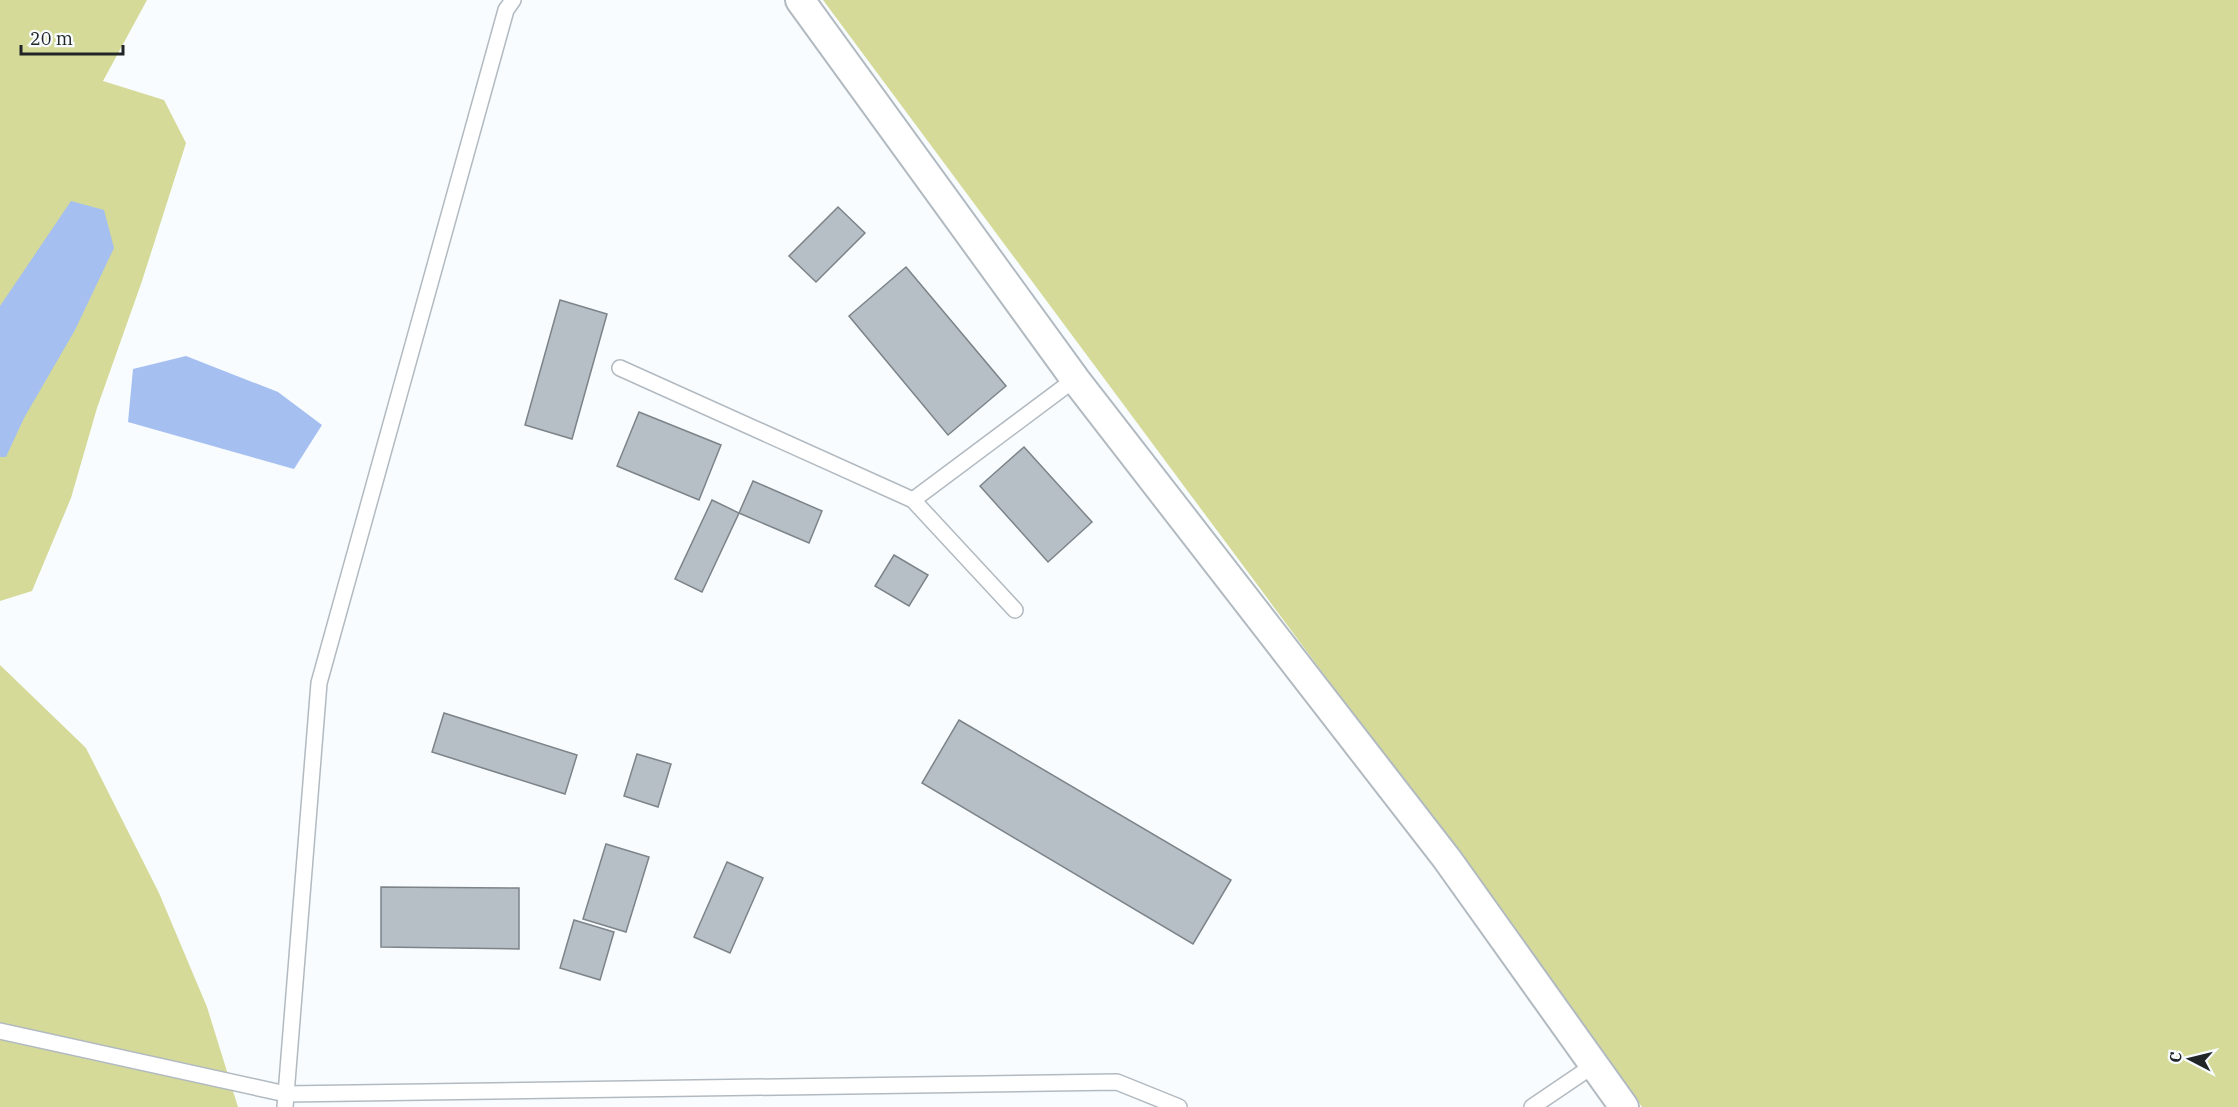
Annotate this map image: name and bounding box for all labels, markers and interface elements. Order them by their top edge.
scale bar [21,18,123,56]
text: 20 m [30,27,73,50]
north arrow [2160,1029,2220,1089]
text: С [2165,1051,2186,1064]

